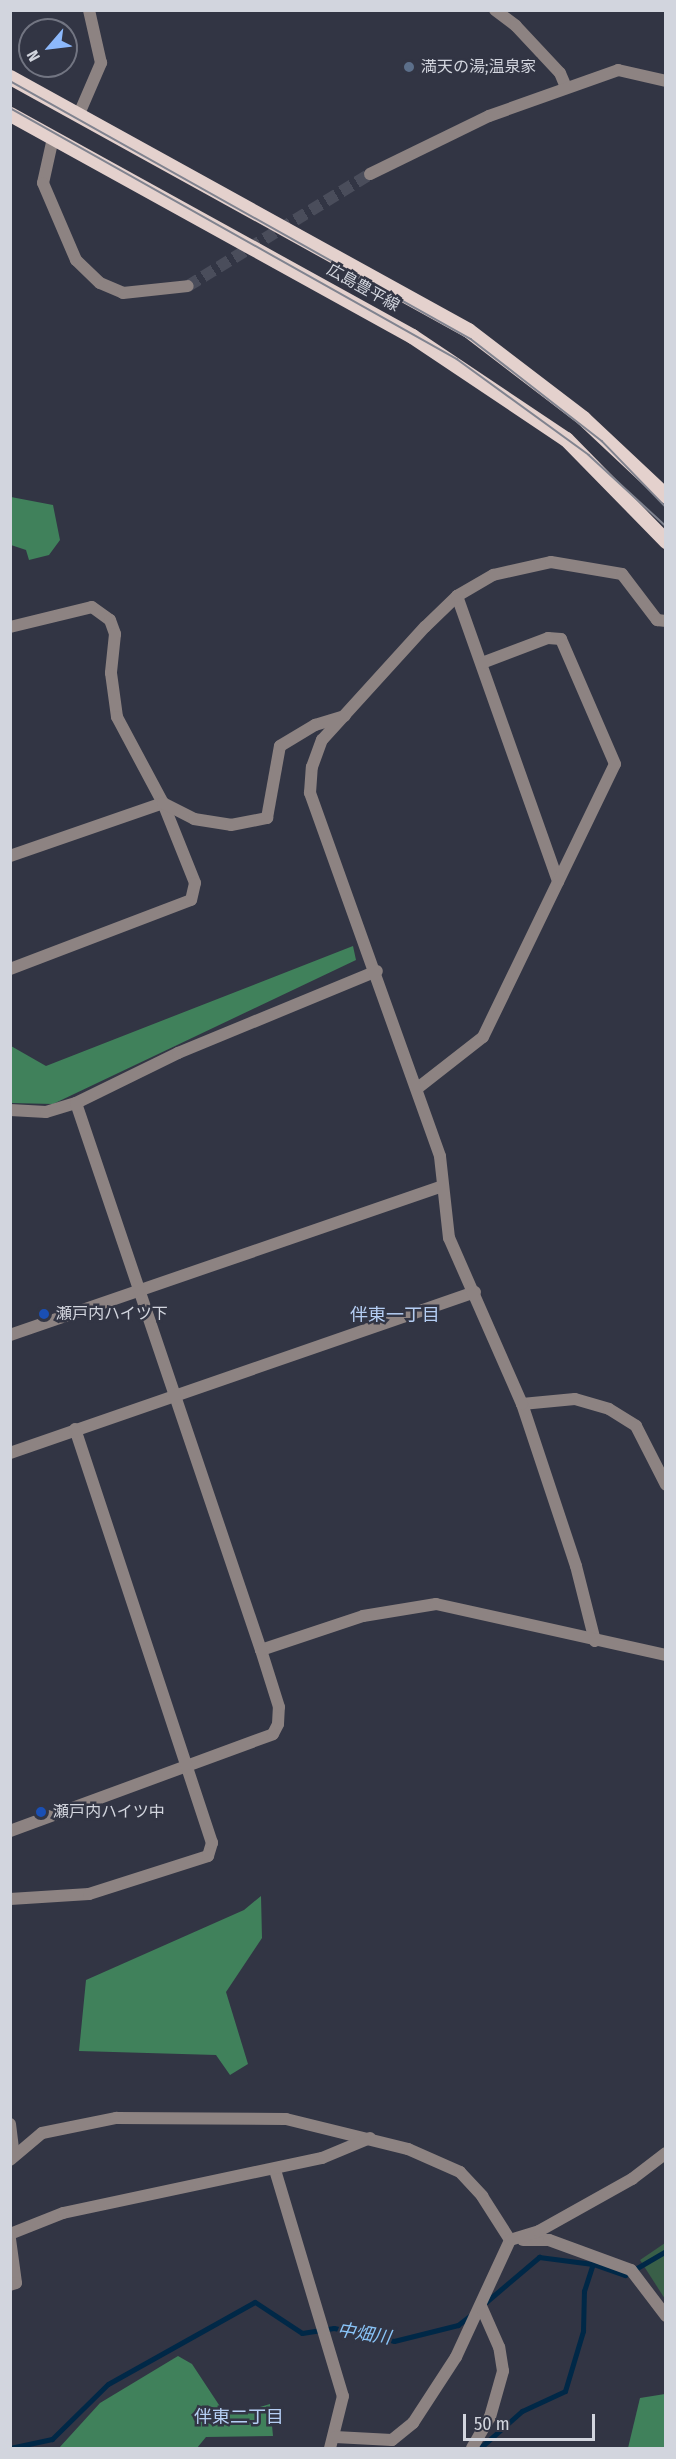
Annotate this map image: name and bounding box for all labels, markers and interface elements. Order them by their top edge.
north arrow [18,18,78,78]
text: N [23,47,44,64]
place label: 満天の湯;温泉家 [421,57,536,77]
marker: 満天の湯;温泉家 [402,60,416,74]
street label: 広島豊平線 [323,260,403,316]
place label: 瀬戸内ハイツ下 [56,1304,168,1324]
district label: 伴東一丁目 [350,1304,440,1326]
marker: 瀬戸内ハイツ下 [37,1307,51,1321]
place label: 瀬戸内ハイツ中 [53,1802,165,1822]
marker: 瀬戸内ハイツ中 [34,1805,48,1819]
water label: 中畑川 [336,2319,392,2349]
scale bar [466,2402,598,2440]
district label: 伴東二丁目 [194,2406,284,2428]
text: 50 m [474,2413,510,2435]

